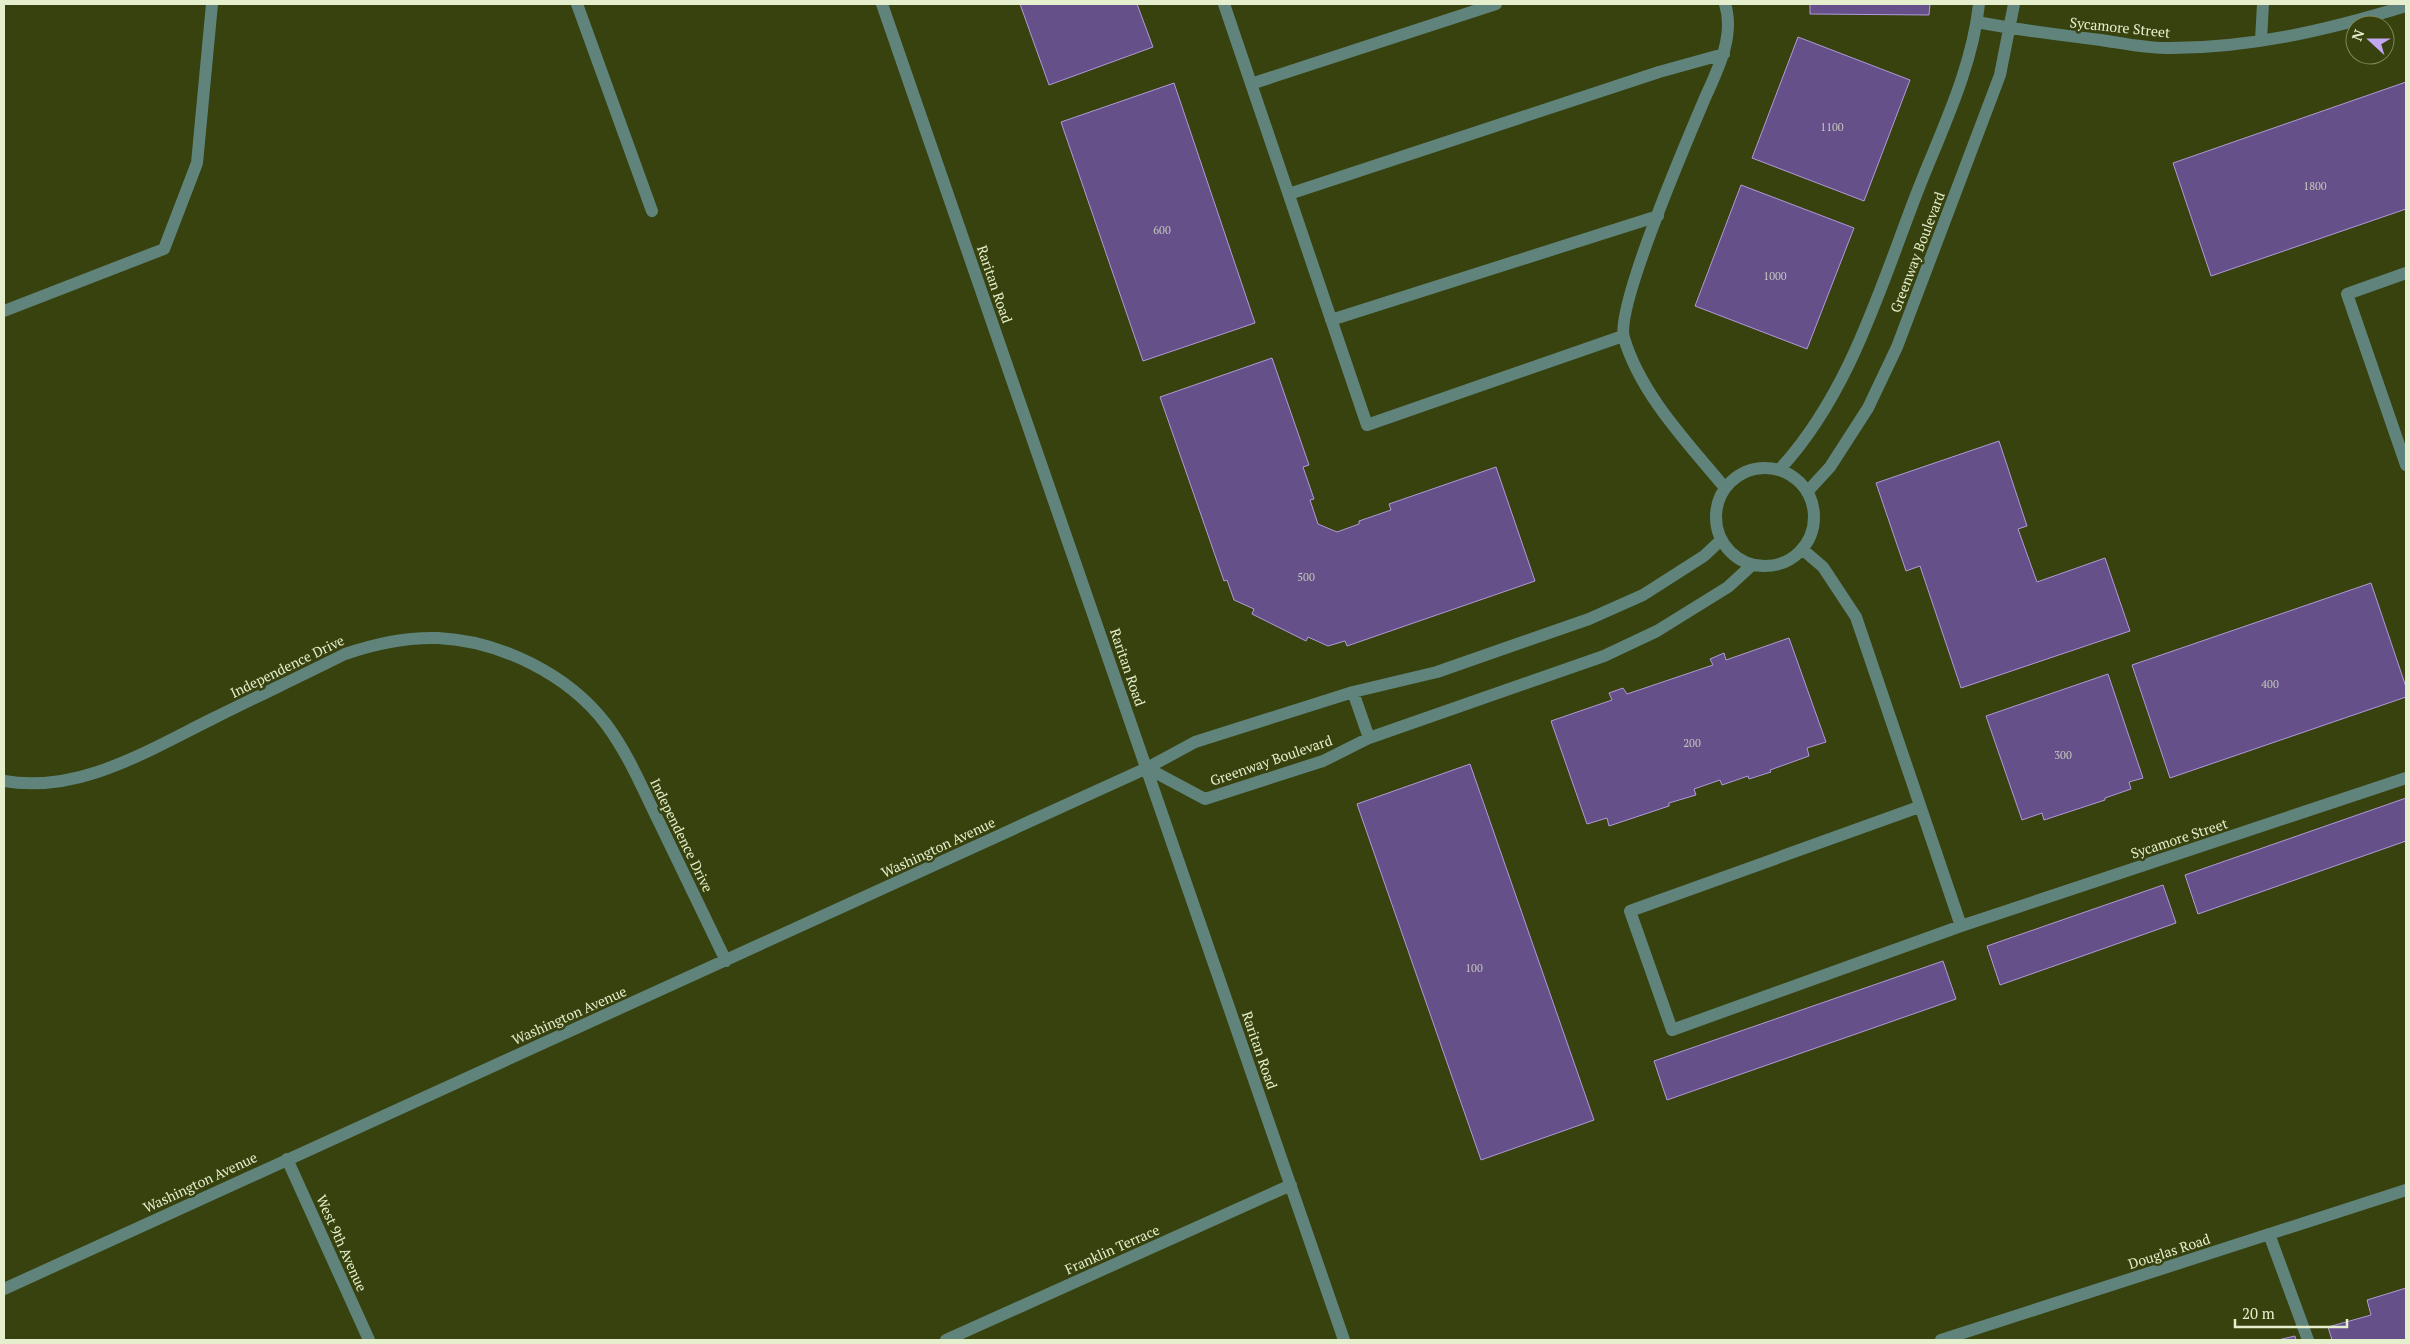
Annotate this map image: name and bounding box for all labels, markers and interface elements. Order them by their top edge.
street label: Sycamore Street [2069,12,2172,42]
north arrow [2345,15,2395,65]
text: N [2347,26,2368,44]
house number: 1100 [1820,120,1844,134]
house number: 1800 [2303,179,2327,193]
street label: Greenway Boulevard [1885,189,1949,315]
house number: 600 [1153,223,1171,237]
street label: Raritan Road [973,243,1017,326]
house number: 1000 [1763,269,1787,283]
house number: 500 [1297,570,1315,584]
street label: Raritan Road [1106,626,1150,709]
street label: Independence Drive [227,630,347,702]
house number: 400 [2261,677,2279,691]
street label: Greenway Boulevard [1207,730,1335,790]
house number: 200 [1683,736,1701,750]
house number: 300 [2054,748,2072,762]
street label: Independence Drive [646,775,718,895]
street label: Washington Avenue [878,812,998,882]
street label: Sycamore Street [2128,813,2231,863]
house number: 100 [1465,961,1483,975]
street label: Washington Avenue [509,981,629,1049]
street label: Raritan Road [1238,1009,1282,1092]
street label: Washington Avenue [140,1147,260,1217]
street label: West 9th Avenue [312,1192,372,1294]
street label: Franklin Terrace [1062,1220,1162,1278]
street label: Douglas Road [2126,1229,2213,1273]
scale bar [2235,1296,2348,1328]
text: 20 m [2242,1303,2275,1323]

